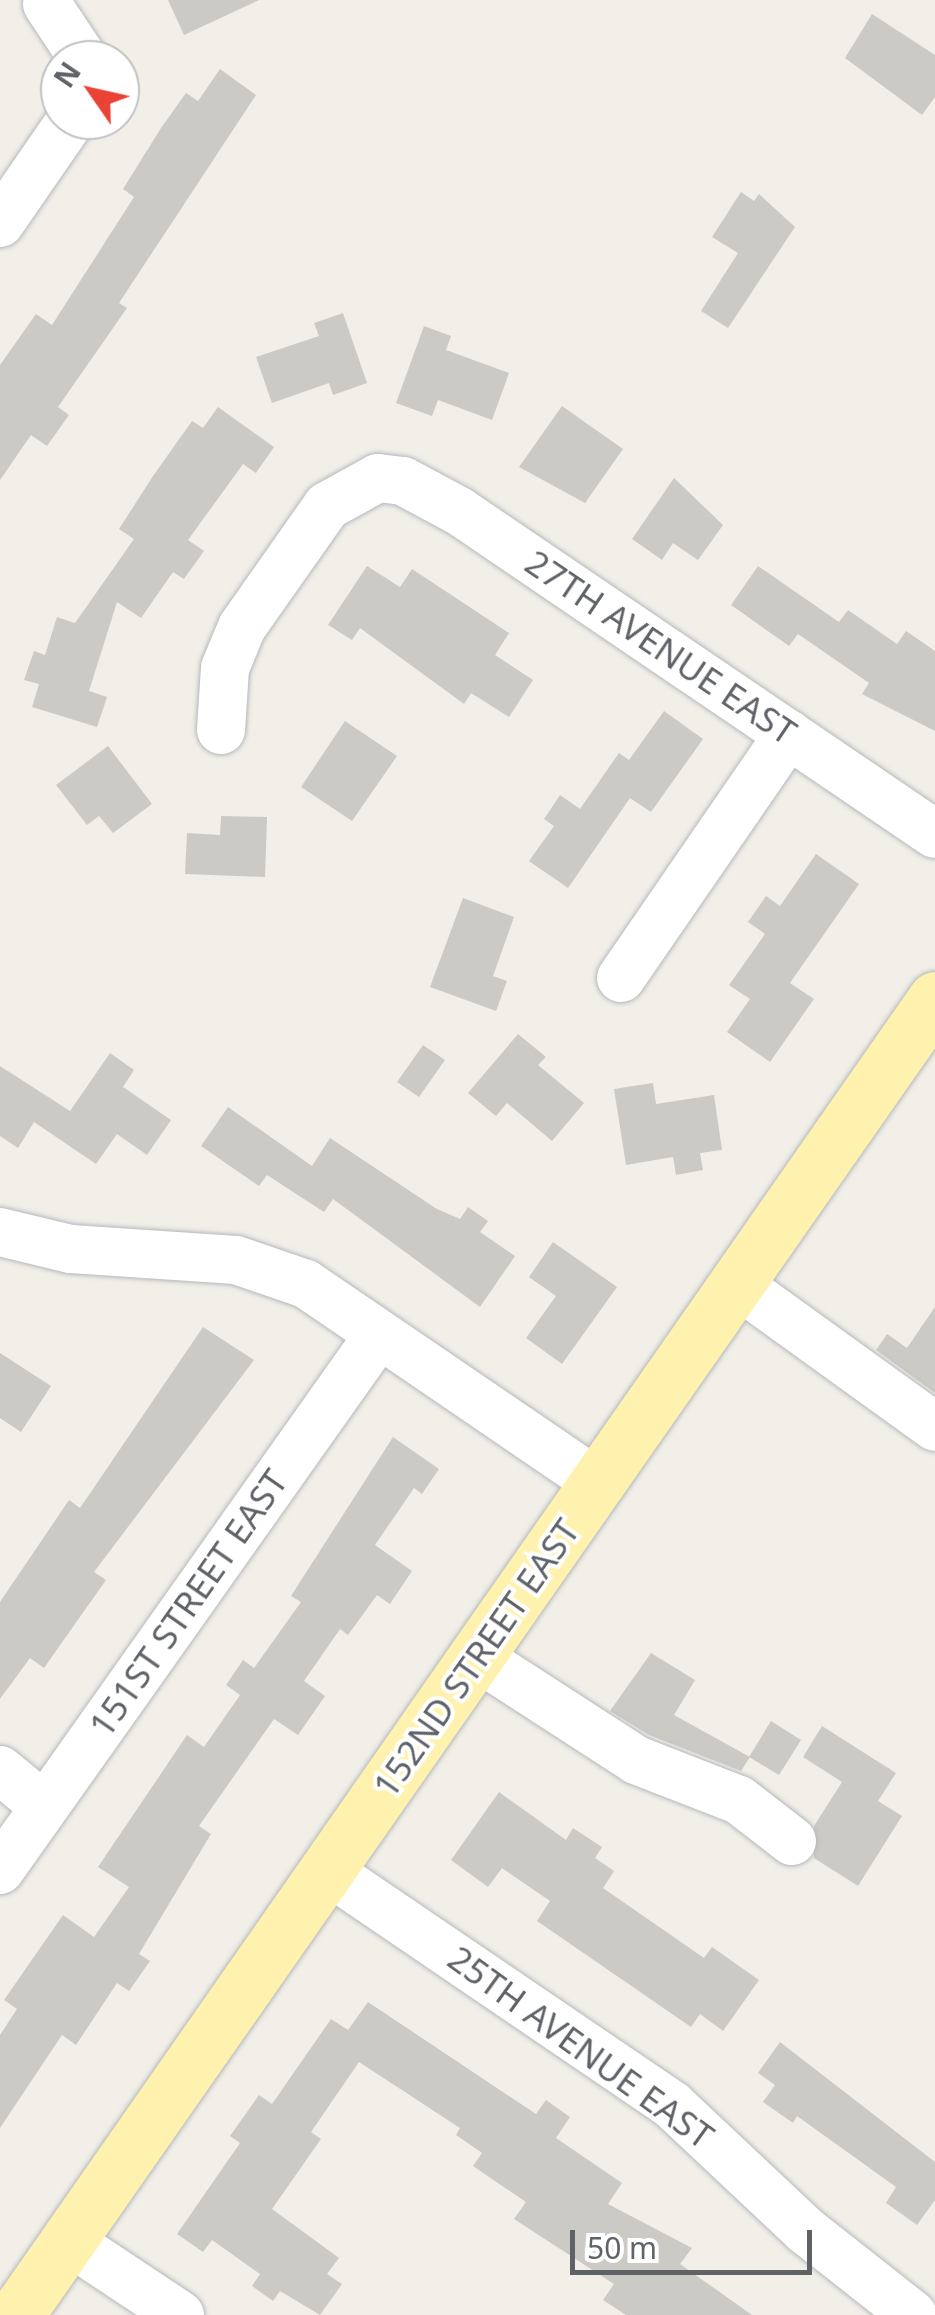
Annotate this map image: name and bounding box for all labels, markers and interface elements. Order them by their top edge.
north arrow [40,40,140,140]
text: N [45,54,89,94]
street label: 27TH AVENUE EAST [518,541,804,753]
street label: 151ST STREET EAST [80,1461,296,1745]
street label: 152ND STREET EAST [364,1511,588,1805]
street label: 25TH AVENUE EAST [440,1937,722,2157]
scale bar [575,2210,818,2272]
text: 50 m [587,2227,657,2268]

